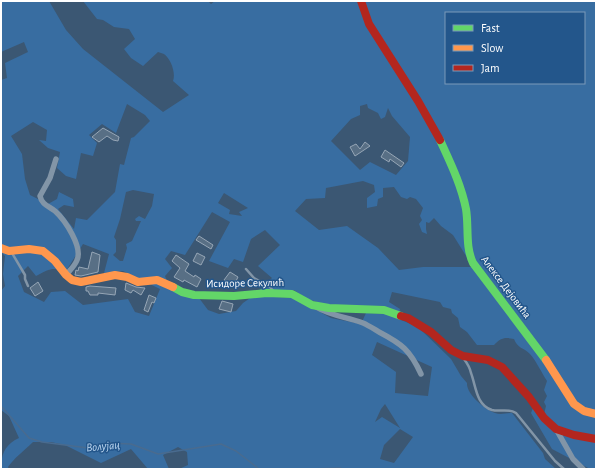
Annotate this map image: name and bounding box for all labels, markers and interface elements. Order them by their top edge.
legend [445,12,585,84]
text: Fast [481,22,500,34]
text: Slow [481,42,503,54]
text: Jam [481,62,500,74]
street label: Алексе Дејовића [479,254,533,320]
street label: Исидоре Секулић [206,277,284,289]
water label: Волујац [86,439,121,454]

